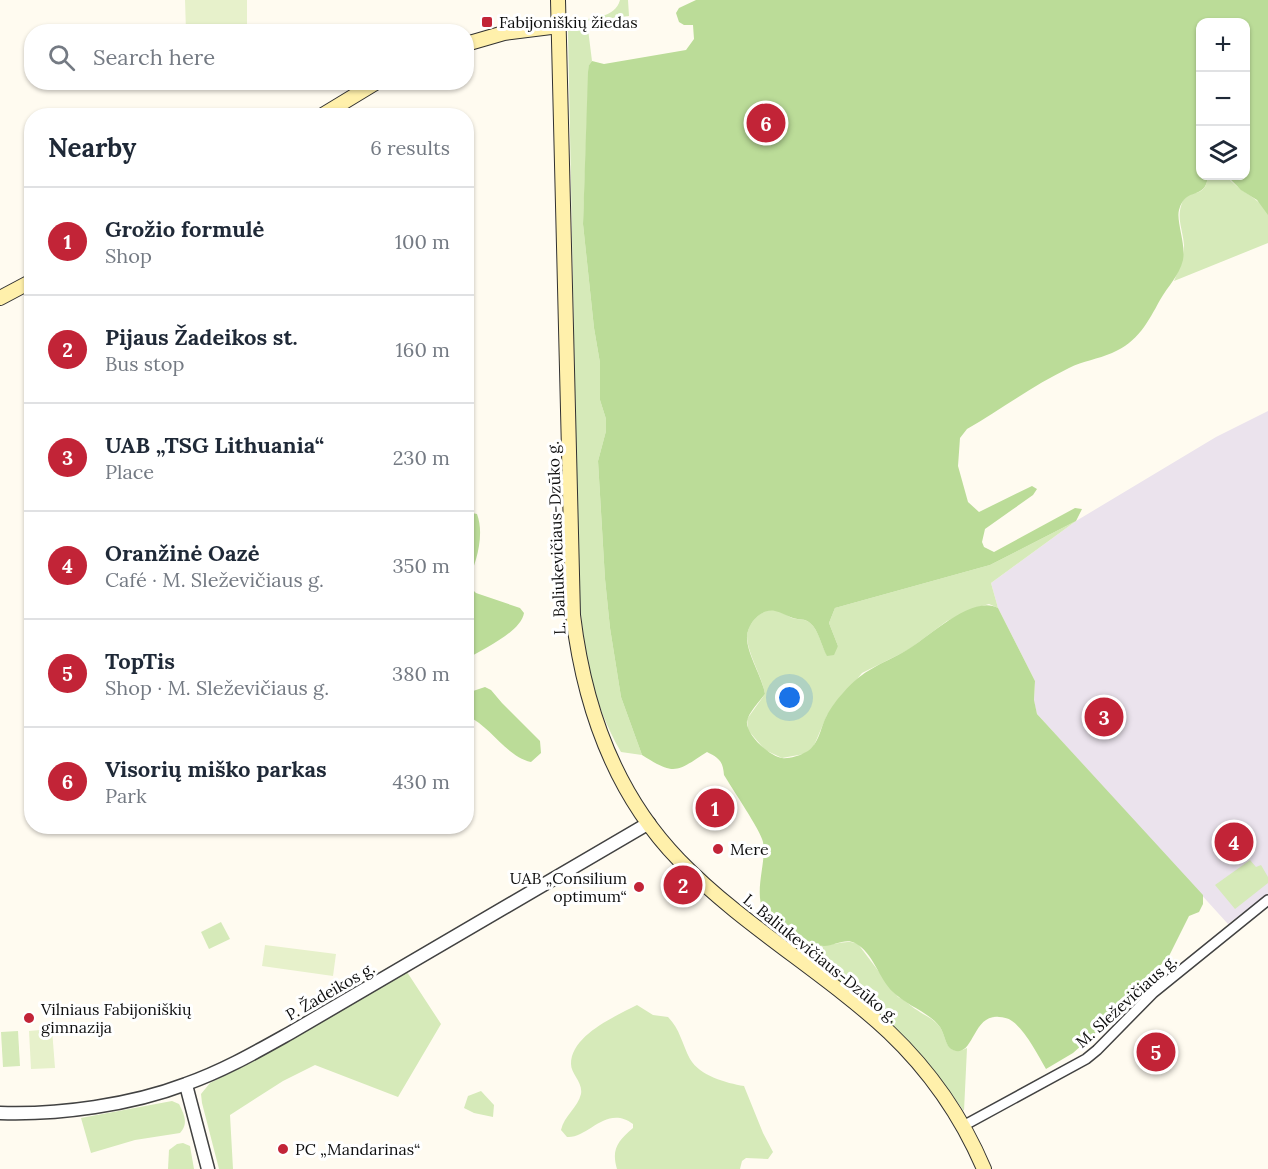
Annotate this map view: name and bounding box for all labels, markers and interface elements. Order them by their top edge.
place label: Fabijoniškių žiedas [499,12,638,32]
marker: Fabijoniškių žiedas [480,15,494,29]
map controls [1196,18,1250,180]
button: + [1196,18,1250,72]
search box [24,24,474,90]
icon: search [45,41,78,74]
text: Search here [93,43,215,71]
button: − [1196,72,1250,126]
pin: 6 [746,100,786,146]
button: layers [1196,126,1250,180]
text: Nearby [48,131,136,164]
text: 6 results [370,135,450,160]
text: Grožio formulė [105,215,264,243]
text: 1 [63,229,72,254]
text: 100 m [395,229,450,254]
text: Shop [105,243,152,268]
text: Pijaus Žadeikos st. [105,323,298,351]
text: 2 [62,337,73,362]
text: 160 m [396,337,450,362]
text: Bus stop [105,351,184,376]
text: UAB „TSG Lithuania“ [105,431,324,459]
street label: L. Baliukevičiaus-Dzūko g. [543,441,569,635]
text: 3 [62,445,73,470]
text: 230 m [393,445,450,470]
text: Place [105,459,154,484]
text: Oranžinė Oazė [105,539,260,567]
text: 4 [62,553,73,578]
text: 350 m [392,553,450,578]
text: Café · M. Sleževičiaus g. [105,567,324,592]
text: TopTis [105,647,175,675]
text: 5 [62,661,73,686]
text: 380 m [392,661,450,686]
text: Shop · M. Sleževičiaus g. [105,675,329,700]
your location [775,683,804,712]
pin: 3 [1084,694,1124,740]
text: Visorių miško parkas [105,755,327,783]
text: 6 [62,769,73,794]
text: 430 m [392,769,450,794]
text: Park [105,783,147,808]
pin: 1 [696,786,734,830]
pin: 4 [1214,820,1254,864]
place label: Mere [730,839,769,859]
marker: Mere [711,842,725,856]
pin: 2 [664,862,702,908]
place label: UAB „Consilium optimum“ [510,868,627,906]
marker: UAB „Consilium optimum“ [632,880,646,894]
street label: L. Baliukevičiaus-Dzūko g. [739,889,903,1027]
street label: M. Sleževičiaus g. [1071,950,1181,1052]
street label: P. Žadeikos g. [282,957,378,1025]
place label: Vilniaus Fabijoniškių gimnazija [40,999,192,1037]
marker: Vilniaus Fabijoniškių gimnazija [22,1011,36,1025]
pin: 5 [1136,1030,1176,1074]
place label: PC „Mandarinas“ [295,1139,420,1159]
marker: PC „Mandarinas“ [276,1142,290,1156]

